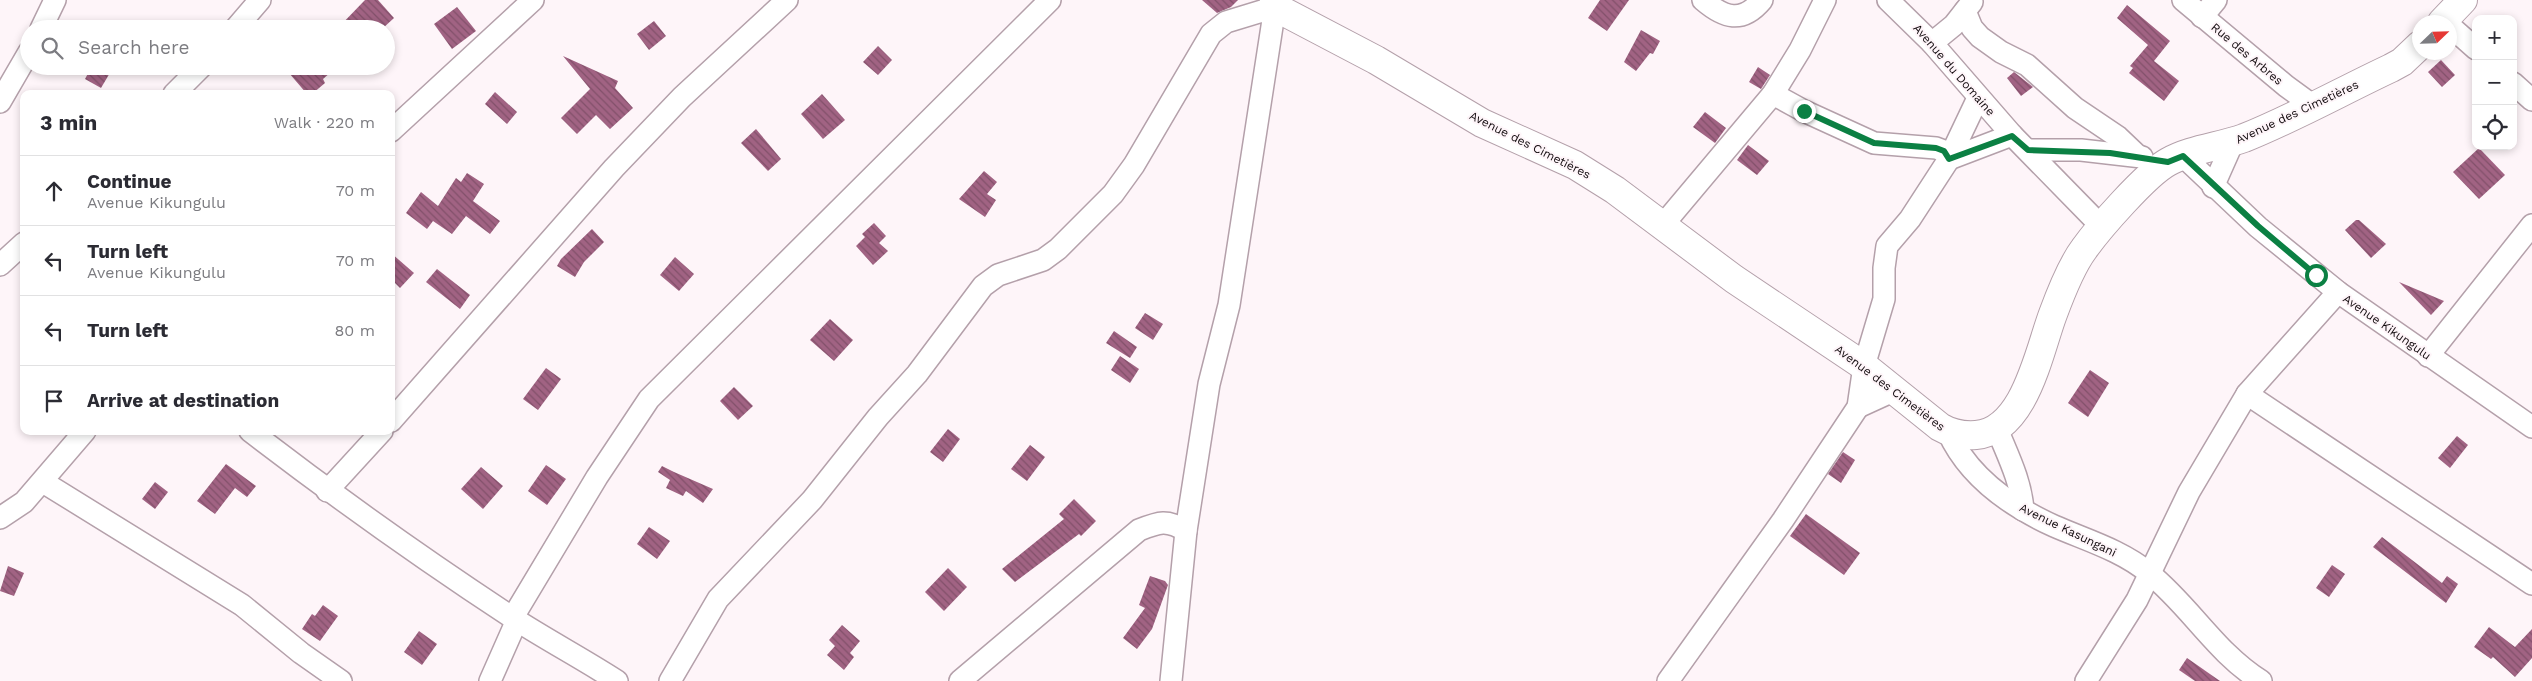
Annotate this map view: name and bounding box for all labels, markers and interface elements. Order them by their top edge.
north arrow [2412,15,2457,60]
map controls [2472,15,2517,150]
button: + [2472,15,2517,60]
search box [20,20,395,75]
street label: Rue des Arbres [2208,20,2286,88]
street label: Avenue du Domaine [1910,21,1998,119]
icon: search [38,34,66,62]
text: Search here [78,36,189,59]
button: − [2472,60,2517,105]
street label: Avenue des Cimetières [2233,77,2361,147]
route end [1793,100,1816,123]
button: locate [2472,105,2517,150]
street label: Avenue des Cimetières [1467,108,1593,182]
text: 3 min [40,110,97,135]
text: Walk · 220 m [274,113,375,132]
text: Continue [87,170,171,193]
icon: ahead [40,177,68,205]
text: 70 m [336,181,375,200]
text: Avenue Kikungulu [87,193,226,212]
text: Turn left [87,240,168,263]
icon: left [40,247,68,275]
text: 70 m [336,251,375,270]
text: Avenue Kikungulu [87,263,226,282]
route start [2305,264,2328,287]
street label: Avenue Kikungulu [2340,291,2434,363]
icon: left [40,317,68,345]
text: Turn left [87,319,168,342]
text: 80 m [334,321,375,340]
street label: Avenue des Cimetières [1832,342,1948,434]
icon: arrive [40,387,68,415]
text: Arrive at destination [87,389,279,412]
street label: Avenue Kasungani [2017,500,2119,560]

